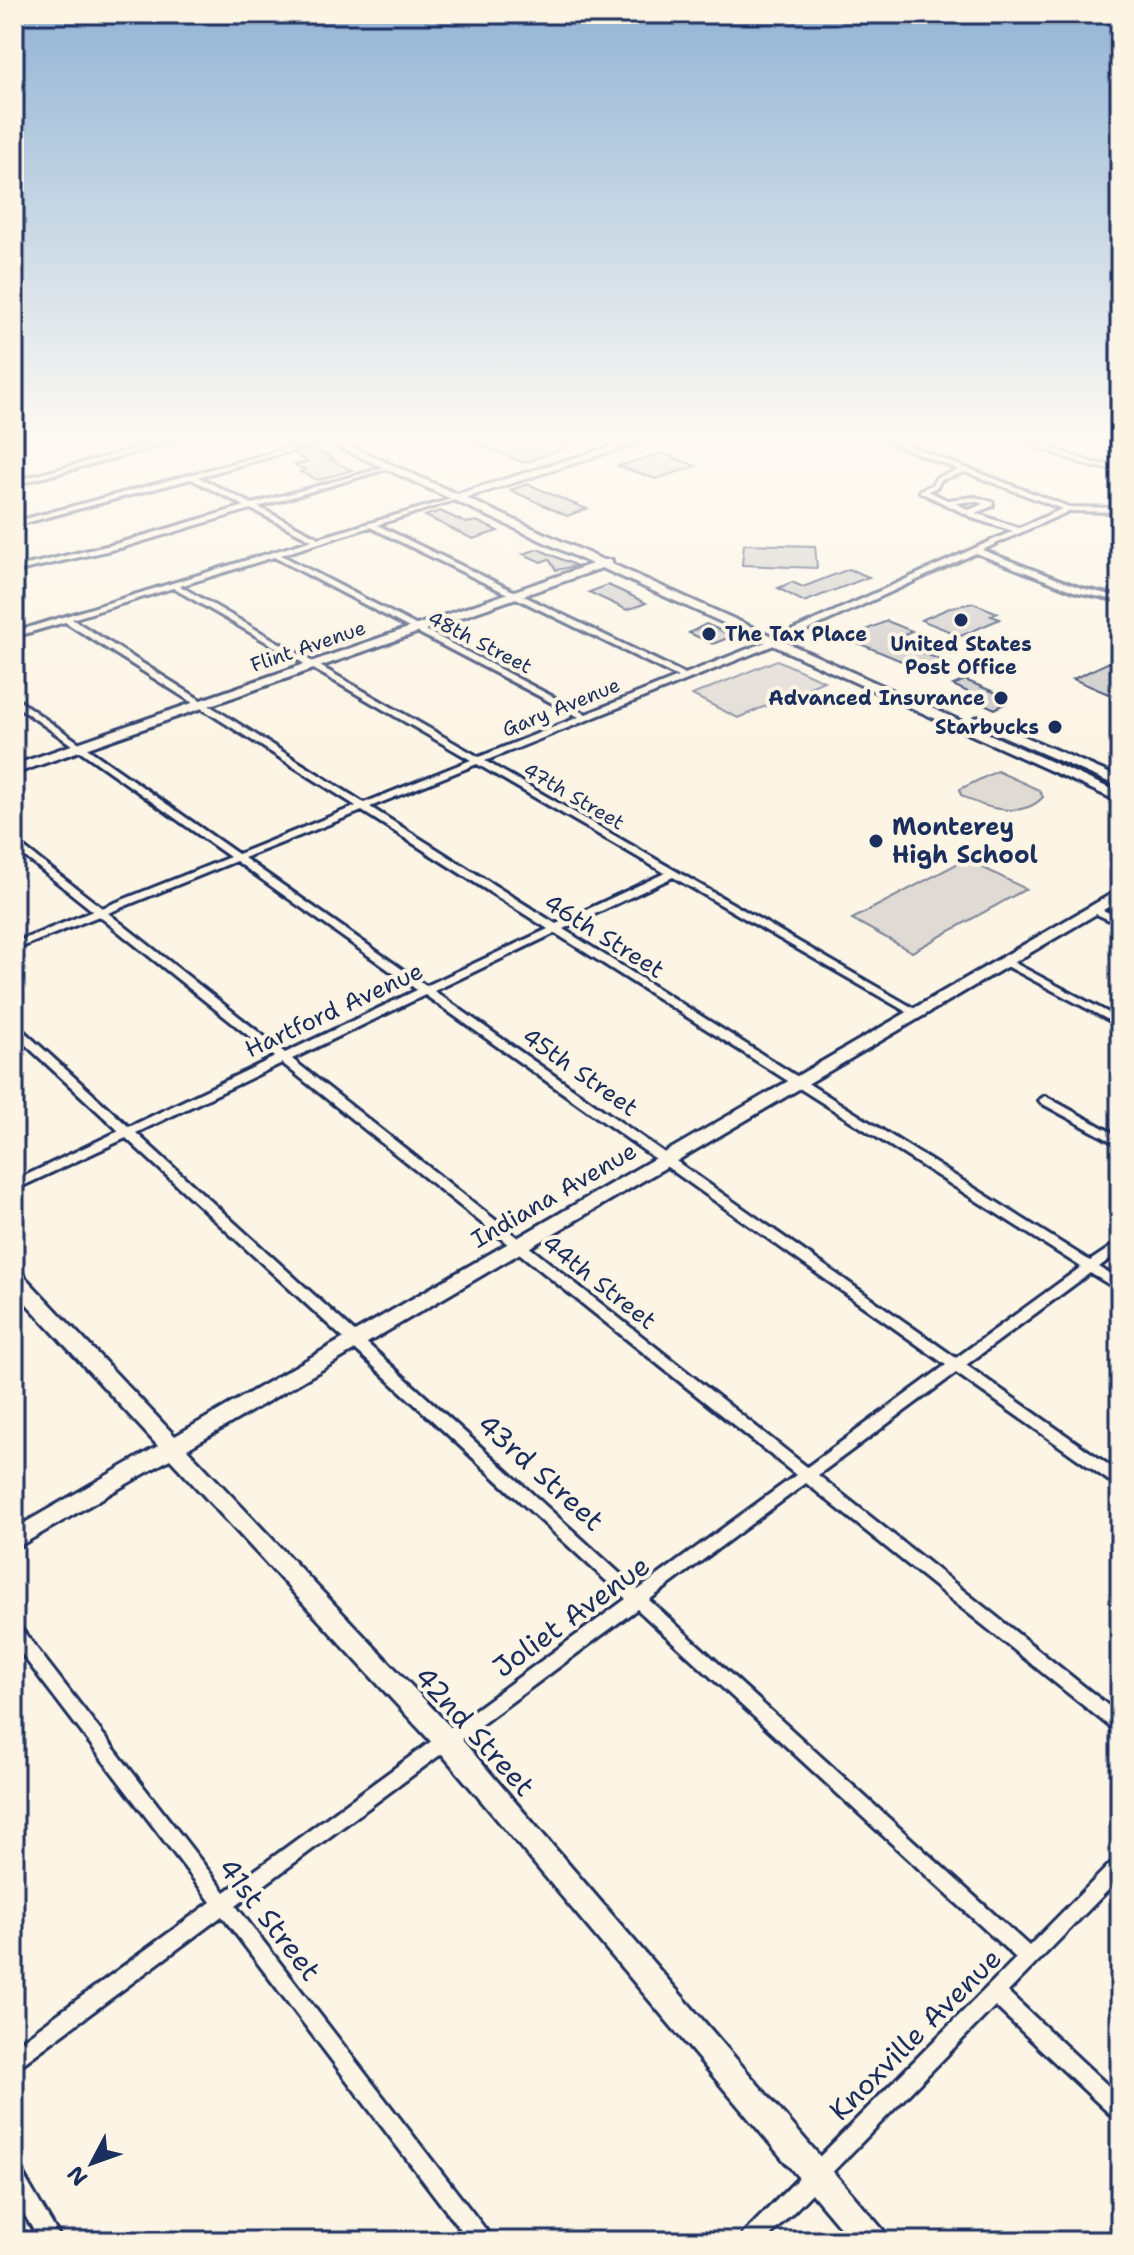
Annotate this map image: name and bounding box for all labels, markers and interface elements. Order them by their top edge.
street label: 48th Street [423,605,537,679]
marker: United States Post Office [952,611,970,629]
street label: Flint Avenue [247,614,369,678]
place label: The Tax Place [725,621,867,647]
marker: The Tax Place [700,625,718,643]
place label: United States Post Office [890,631,1032,680]
street label: Gary Avenue [498,672,624,742]
place label: Advanced Insurance [768,685,985,711]
marker: Advanced Insurance [992,689,1010,707]
place label: Starbucks [935,714,1039,740]
marker: Starbucks [1046,718,1064,736]
street label: 47th Street [519,757,629,835]
place label: Monterey High School [892,811,1038,871]
marker: Monterey High School [867,832,885,850]
street label: 46th Street [538,886,670,986]
street label: Hartford Avenue [240,955,428,1065]
street label: 45th Street [516,1020,644,1124]
street label: Indiana Avenue [465,1135,643,1255]
street label: 44th Street [535,1227,663,1337]
street label: 43rd Street [469,1405,613,1539]
street label: Joliet Avenue [485,1546,657,1686]
street label: 42nd Street [406,1658,544,1804]
street label: 41st Street [210,1850,330,1988]
street label: Knoxville Avenue [820,1939,1010,2129]
north arrow [52,2123,132,2203]
text: N [61,2160,94,2192]

